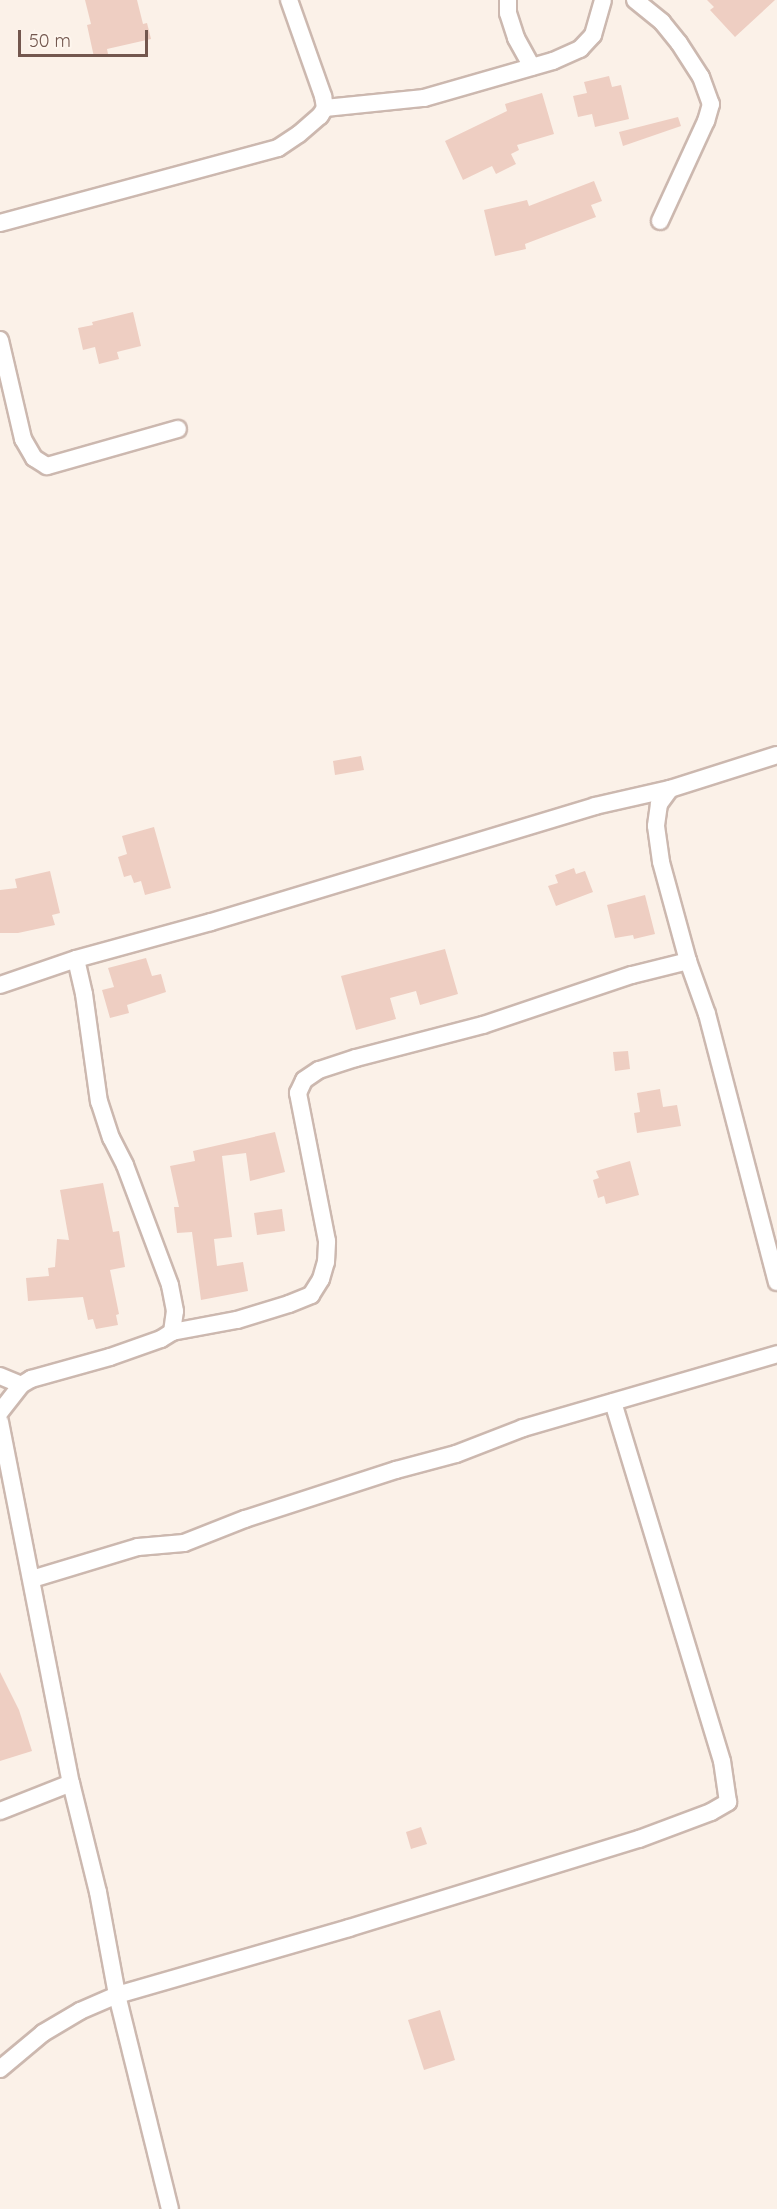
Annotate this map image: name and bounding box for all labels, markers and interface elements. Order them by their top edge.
scale bar [21,18,152,56]
text: 50 m [29,29,71,52]

